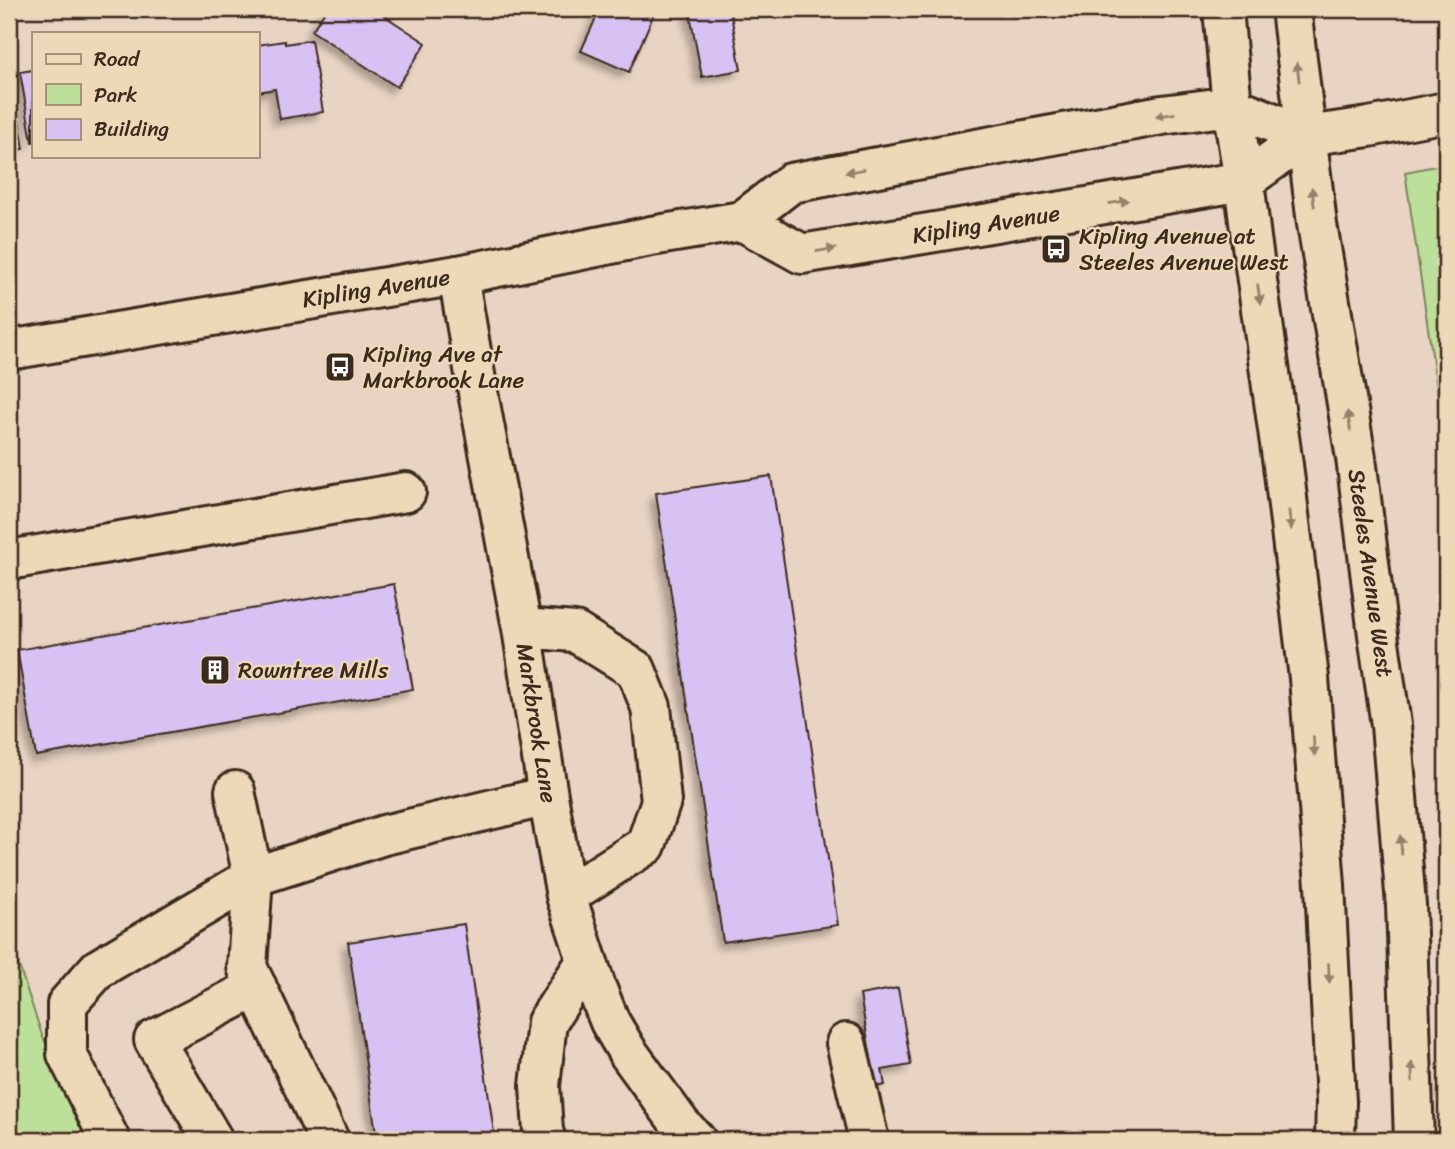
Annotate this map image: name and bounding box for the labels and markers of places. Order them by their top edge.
place label: Kipling Avenue at Steeles Avenue West [1079,216,1289,283]
bus stop icon: Kipling Avenue at Steeles Avenue West [1039,232,1073,266]
place label: Kipling Ave at Markbrook Lane [363,334,525,401]
bus stop icon: Kipling Ave at Markbrook Lane [323,350,357,384]
place label: Rowntree Mills [238,650,389,691]
building icon: Rowntree Mills [198,653,232,687]

